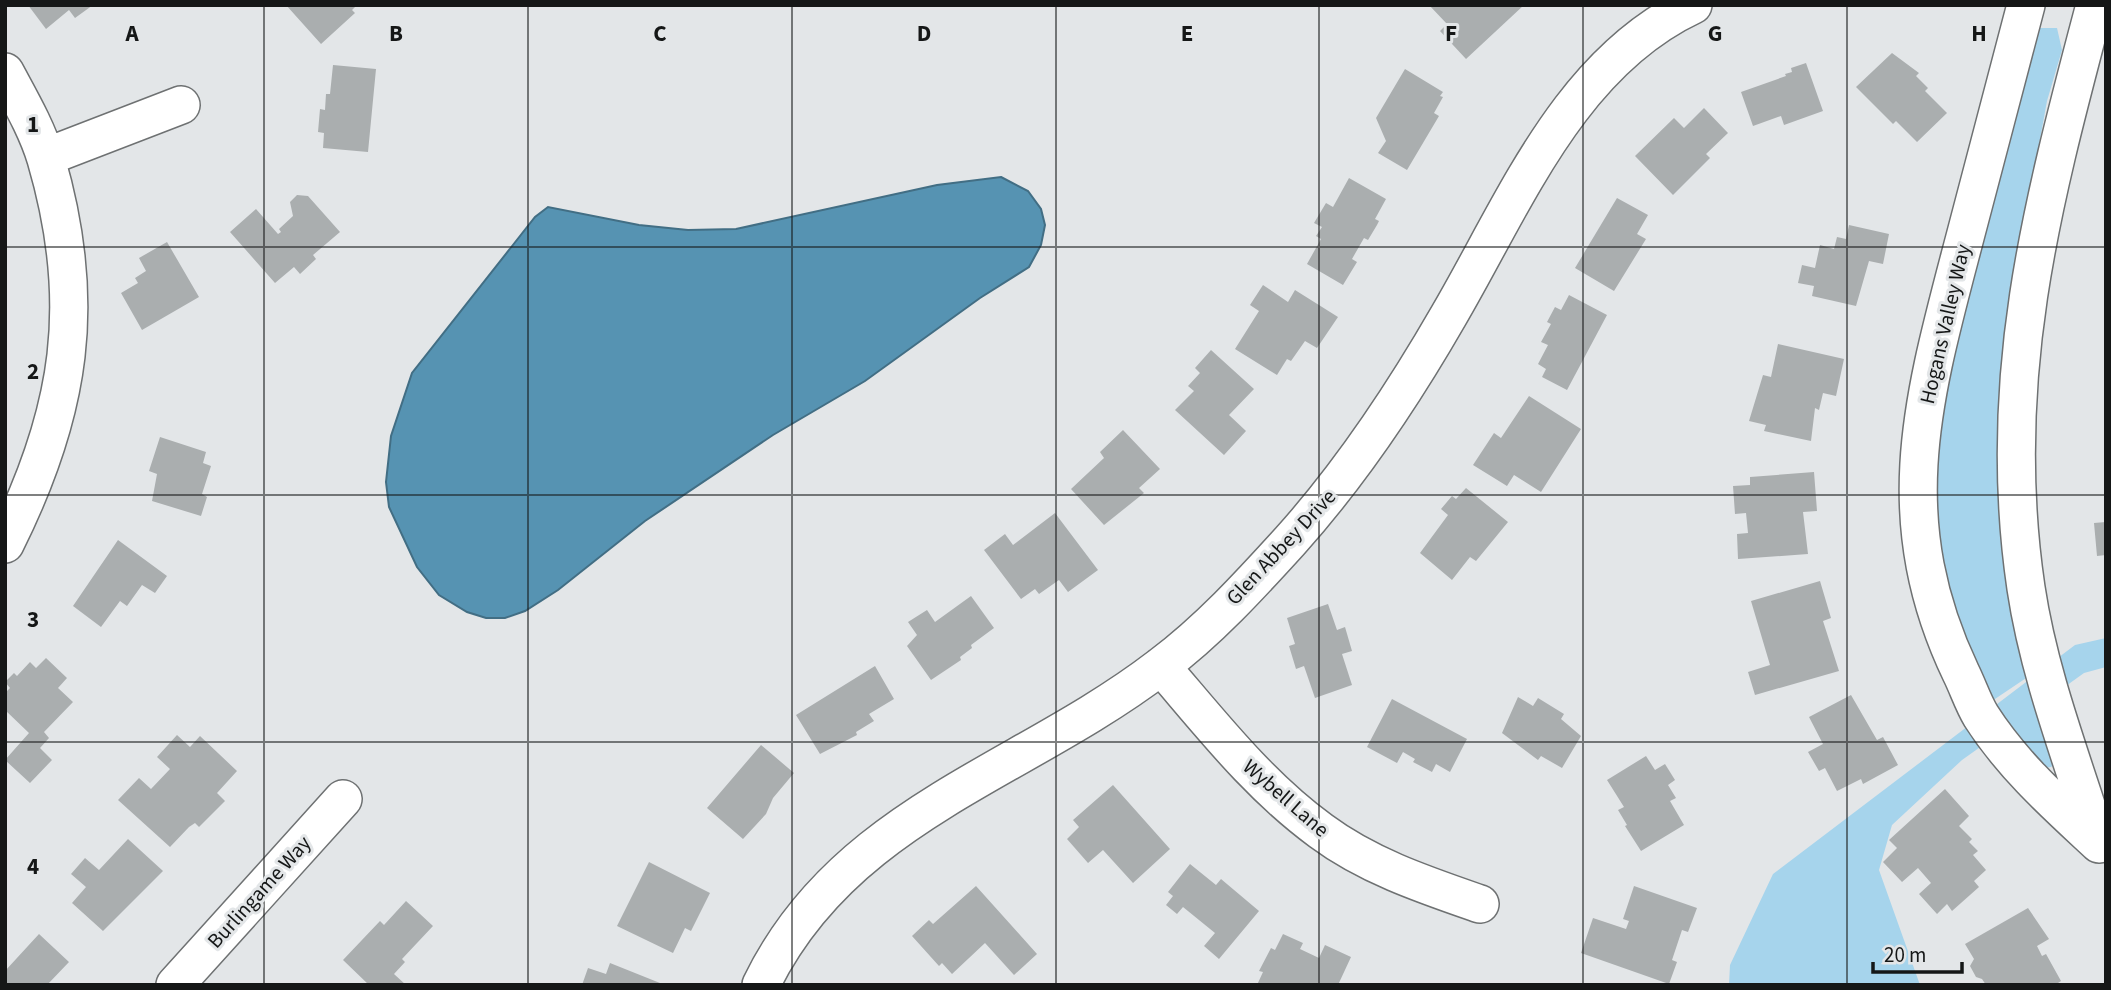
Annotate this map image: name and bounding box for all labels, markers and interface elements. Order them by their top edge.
text: A [124,17,139,50]
text: B [389,17,403,50]
text: C [653,17,667,50]
text: D [917,17,931,50]
text: E [1181,17,1193,50]
text: F [1445,17,1457,50]
text: G [1708,17,1722,50]
text: H [1971,17,1987,50]
text: 1 [27,108,39,141]
street label: Hogans Valley Way [1912,241,1978,407]
text: 2 [27,355,39,388]
street label: Glen Abbey Drive [1219,482,1343,612]
text: 3 [27,603,39,636]
street label: Wybell Lane [1236,752,1336,844]
street label: Burlingame Way [200,829,318,955]
text: 4 [27,850,39,883]
scale bar [1873,930,1962,974]
text: 20 m [1884,940,1926,970]

